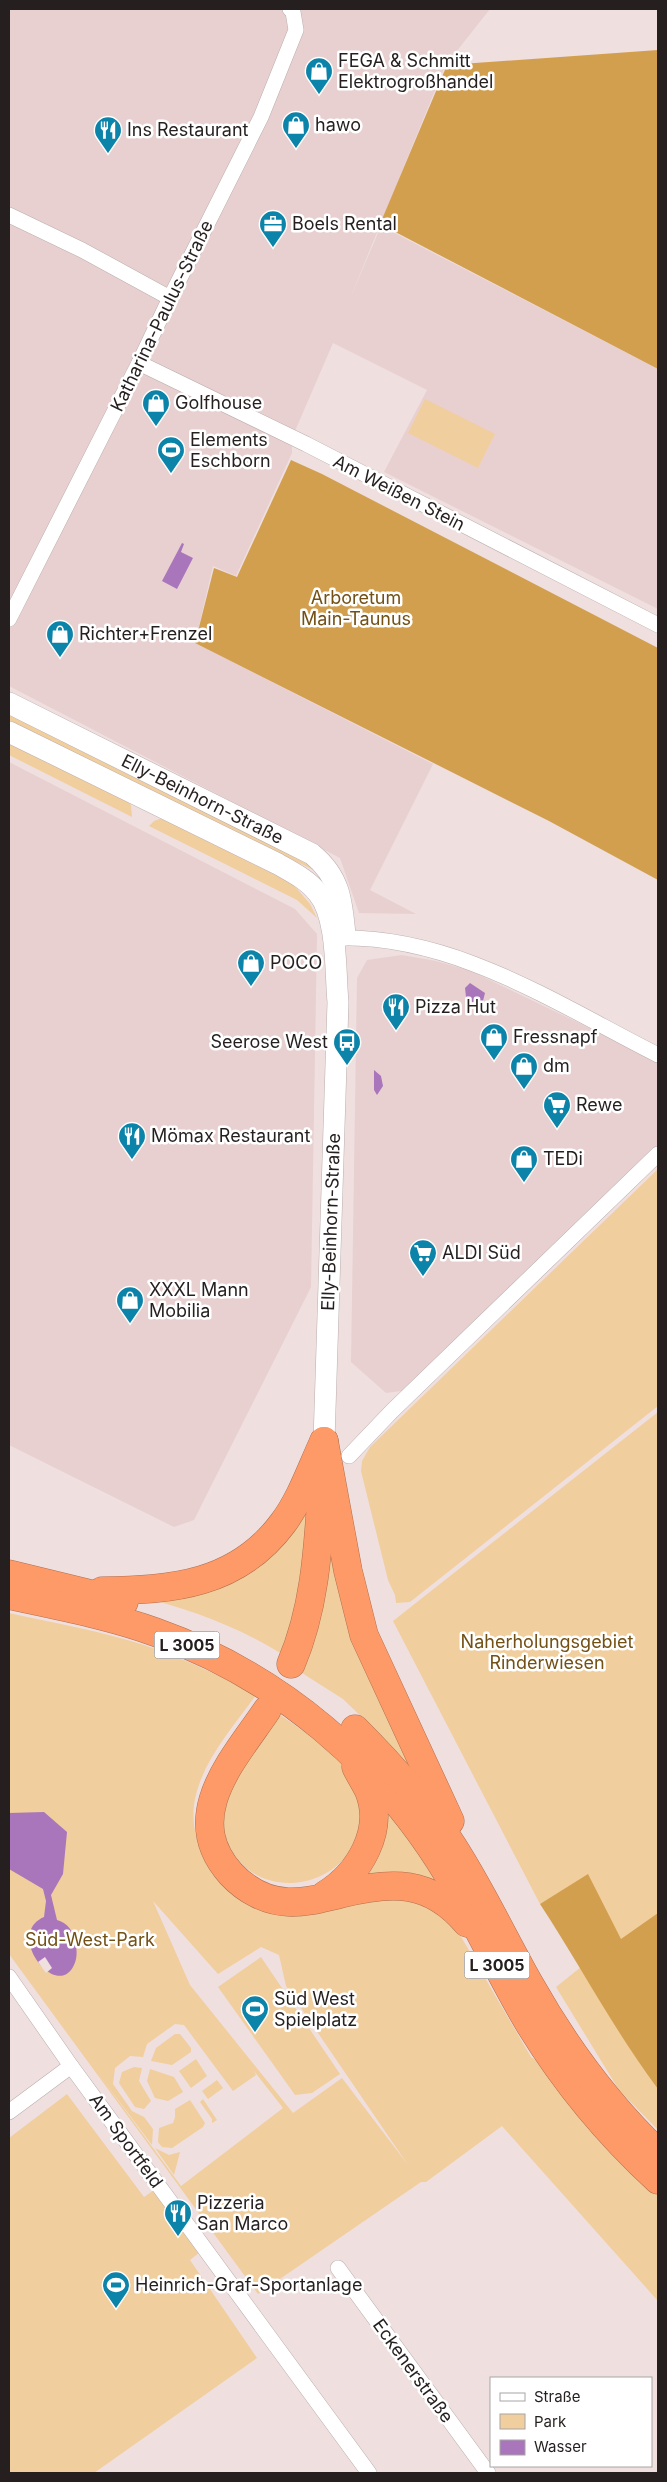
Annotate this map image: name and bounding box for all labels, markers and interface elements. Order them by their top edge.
place label: FEGA & Schmitt Elektrogroßhandel [338,50,493,92]
shop icon: FEGA & Schmitt Elektrogroßhandel [304,56,334,95]
shop icon: hawo [281,110,311,149]
place label: hawo [315,114,361,135]
restaurant icon: Ins Restaurant [93,115,123,154]
place label: Ins Restaurant [127,119,249,140]
office icon: Boels Rental [258,209,288,248]
place label: Boels Rental [292,213,397,234]
street label: Katharina-Paulus-Straße [106,217,217,415]
shop icon: Golfhouse [141,388,171,427]
place label: Golfhouse [175,392,262,413]
place label: Elements Eschborn [190,429,271,471]
sports icon: Elements Eschborn [156,435,186,474]
street label: Am Weißen Stein [330,450,469,535]
park label: Arboretum Main-Taunus [301,587,411,629]
shop icon: Richter+Frenzel [45,619,75,658]
place label: Richter+Frenzel [79,623,212,644]
street label: Elly-Beinhorn-Straße [118,750,287,848]
shop icon: POCO [236,948,266,987]
place label: POCO [270,952,322,973]
restaurant icon: Pizza Hut [381,992,411,1031]
place label: Pizza Hut [415,996,496,1017]
shop icon: Fressnapf [479,1022,509,1061]
place label: Fressnapf [513,1026,598,1047]
bus stop icon: Seerose West [332,1027,362,1066]
place label: Seerose West [210,1031,328,1052]
shop icon: dm [509,1051,539,1090]
place label: dm [543,1055,570,1076]
supermarket icon: Rewe [542,1090,572,1129]
place label: Rewe [576,1094,622,1115]
restaurant icon: Mömax Restaurant [117,1121,147,1160]
place label: Mömax Restaurant [151,1125,310,1146]
street label: Elly-Beinhorn-Straße [317,1133,344,1311]
shop icon: TEDi [509,1144,539,1183]
place label: TEDi [543,1148,583,1169]
supermarket icon: ALDI Süd [408,1238,438,1277]
place label: ALDI Süd [442,1242,521,1263]
place label: XXXL Mann Mobilia [149,1279,249,1321]
shop icon: XXXL Mann Mobilia [115,1285,145,1324]
park label: Naherholungsgebiet Rinderwiesen [461,1631,633,1673]
road number: L 3005 [154,1632,220,1658]
park label: Süd-West-Park [25,1929,155,1950]
road number: L 3005 [464,1952,530,1978]
place label: Süd West Spielplatz [274,1988,357,2030]
sports icon: Süd West Spielplatz [240,1994,270,2033]
street label: Am Sportfeld [85,2090,168,2192]
place label: Pizzeria San Marco [197,2192,288,2234]
restaurant icon: Pizzeria San Marco [163,2198,193,2237]
sports icon: Heinrich-Graf-Sportanlage [101,2270,131,2309]
place label: Heinrich-Graf-Sportanlage [135,2274,362,2295]
street label: Eckenerstraße [369,2315,458,2427]
legend [490,2377,652,2467]
text: Straße [534,2387,581,2406]
text: Park [534,2412,567,2431]
text: Wasser [534,2437,587,2456]

